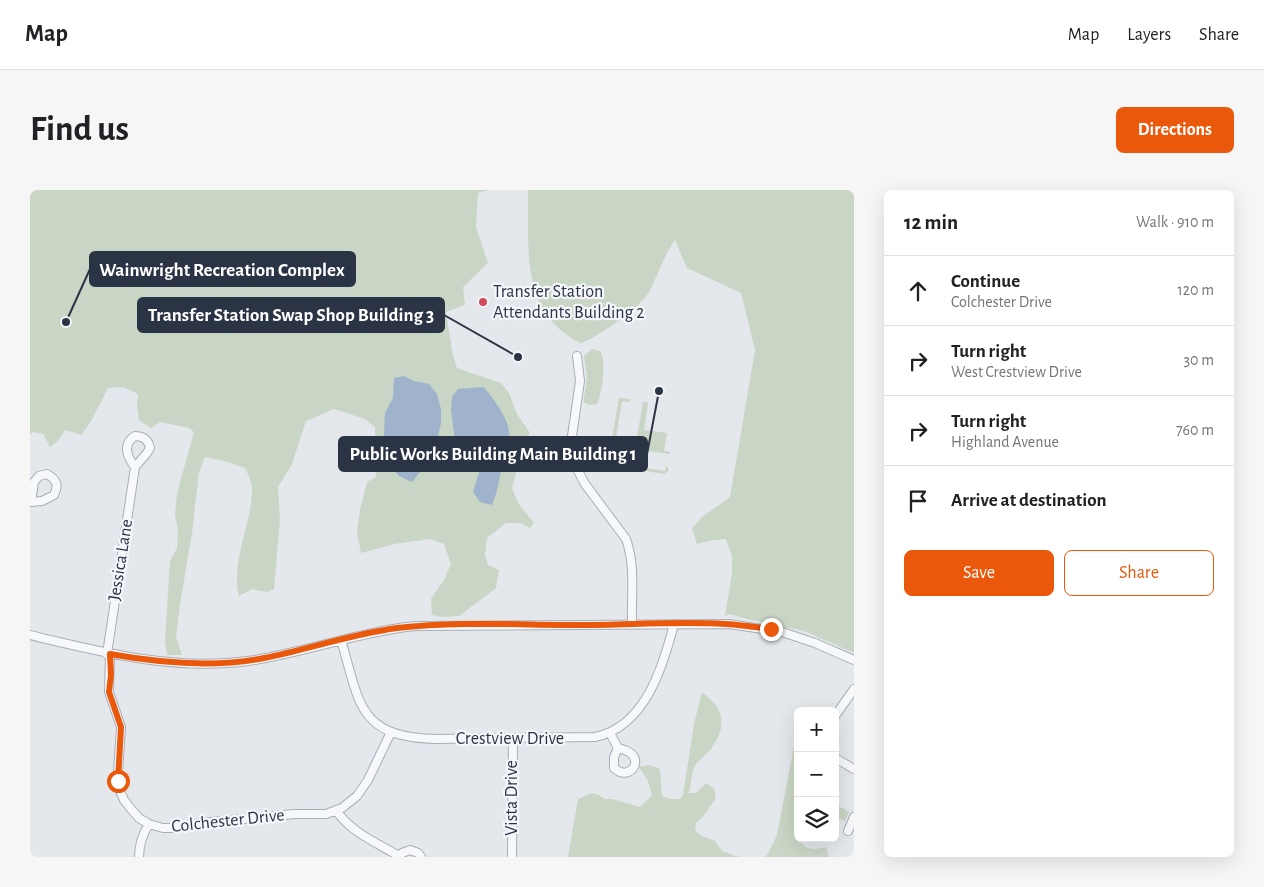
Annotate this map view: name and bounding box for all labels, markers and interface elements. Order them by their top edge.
text: Map [25,22,68,46]
text: Map [1068,26,1099,44]
text: Layers [1127,26,1171,44]
text: Share [1199,26,1239,44]
button: Directions [1116,107,1234,153]
text: Find us [30,112,129,147]
text: 12 min [904,212,958,233]
text: Walk · 910 m [1136,214,1214,230]
callout: Wainwright Recreation Complex [90,252,355,286]
text: Wainwright Recreation Complex [99,261,345,280]
text: Continue [951,272,1020,291]
icon: ahead [904,277,932,305]
text: 120 m [1177,282,1214,298]
place label: Transfer Station Attendants Building 2 [493,283,645,322]
text: Colchester Drive [951,294,1052,310]
marker: Transfer Station Attendants Building 2 [477,296,489,308]
callout: Transfer Station Swap Shop Building 3 [138,298,444,332]
text: Transfer Station Swap Shop Building 3 [148,306,434,325]
text: Turn right [951,342,1026,361]
icon: right [904,347,932,375]
text: 30 m [1184,352,1214,368]
text: West Crestview Drive [951,364,1082,380]
text: Turn right [951,412,1026,431]
icon: right [904,417,932,445]
text: 760 m [1176,422,1214,438]
text: Highland Avenue [951,434,1059,450]
callout: Public Works Building Main Building 1 [339,437,647,471]
text: Public Works Building Main Building 1 [349,445,637,464]
icon: arrive [904,487,932,515]
text: Arrive at destination [951,491,1107,510]
street label: Jessica Lane [106,518,136,602]
button: Save [904,550,1054,596]
button: Share [1064,550,1214,596]
route end [760,618,783,641]
map controls [794,707,839,842]
button: + [794,707,839,752]
street label: Crestview Drive [456,730,564,748]
button: − [794,752,839,797]
street label: Vista Drive [503,760,521,836]
route start [107,770,130,793]
button: layers [794,797,839,842]
street label: Colchester Drive [171,806,285,836]

